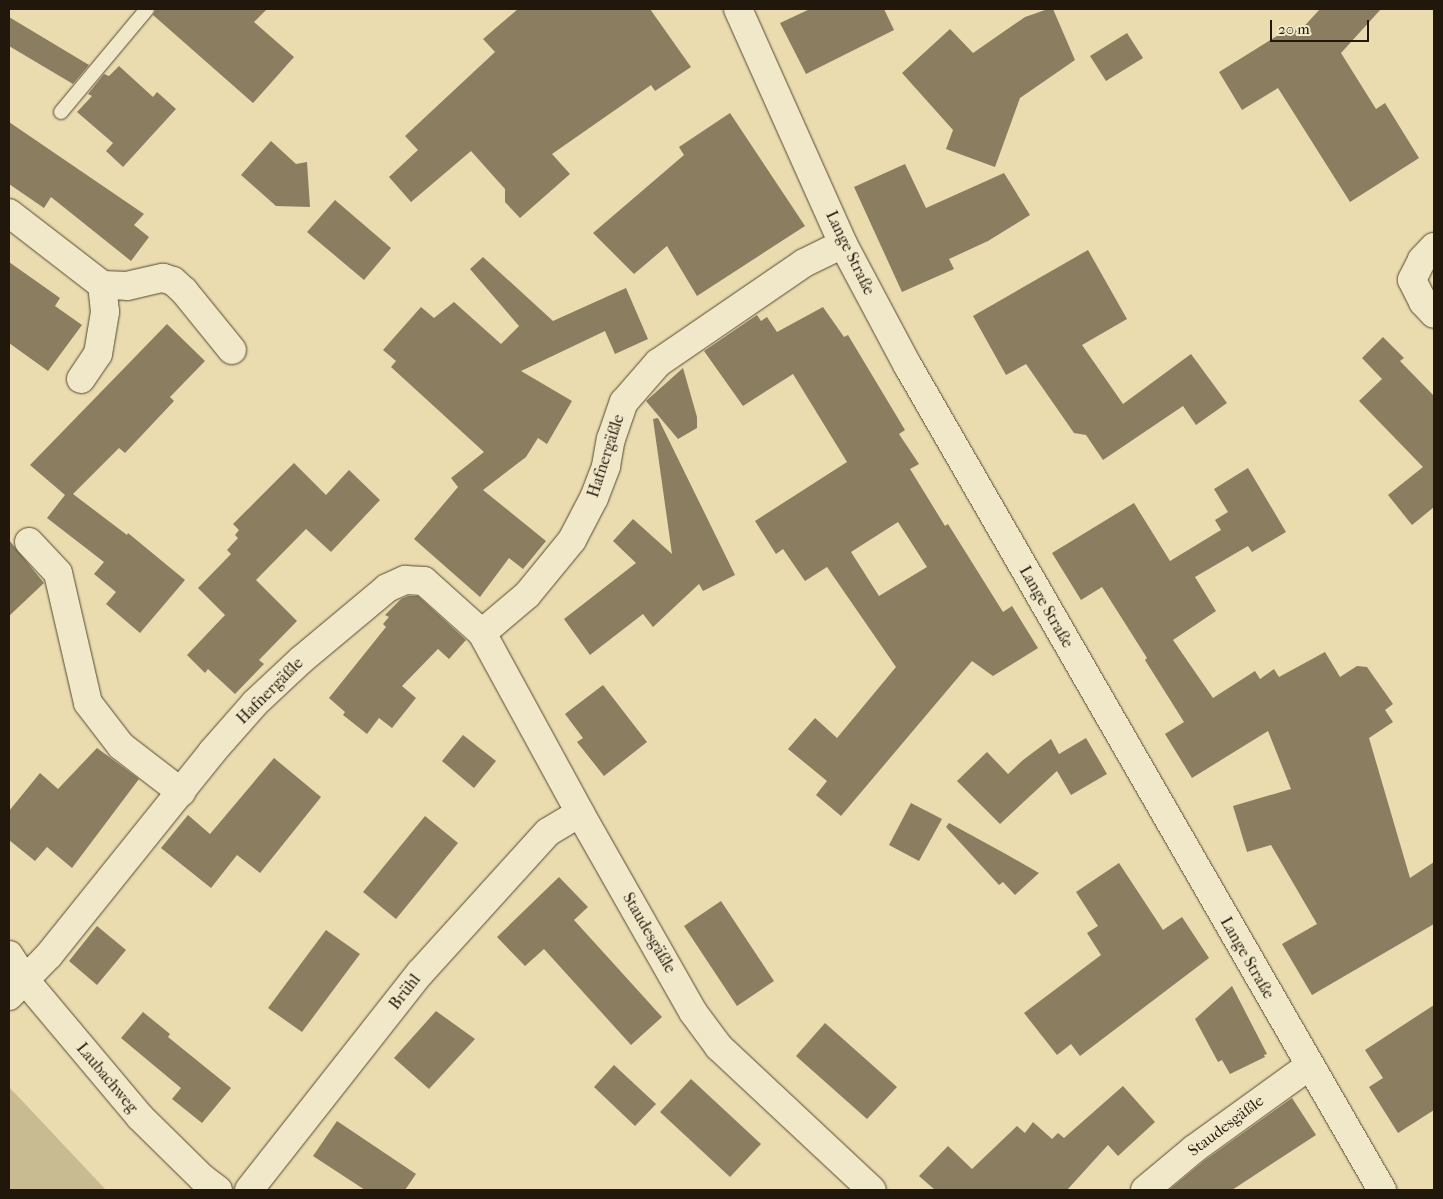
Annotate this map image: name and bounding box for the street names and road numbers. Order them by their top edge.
street label: Lange Straße [821,208,879,298]
street label: Hafnergäßle [584,412,628,500]
street label: Lange Straße [1015,563,1077,651]
street label: Hafnergäßle [233,654,307,728]
street label: Staudesgäßle [618,889,680,977]
street label: Lange Straße [1216,914,1278,1002]
street label: Brühl [385,970,425,1014]
street label: Laubachweg [72,1039,142,1117]
street label: Staudesgäßle [1184,1091,1268,1161]

